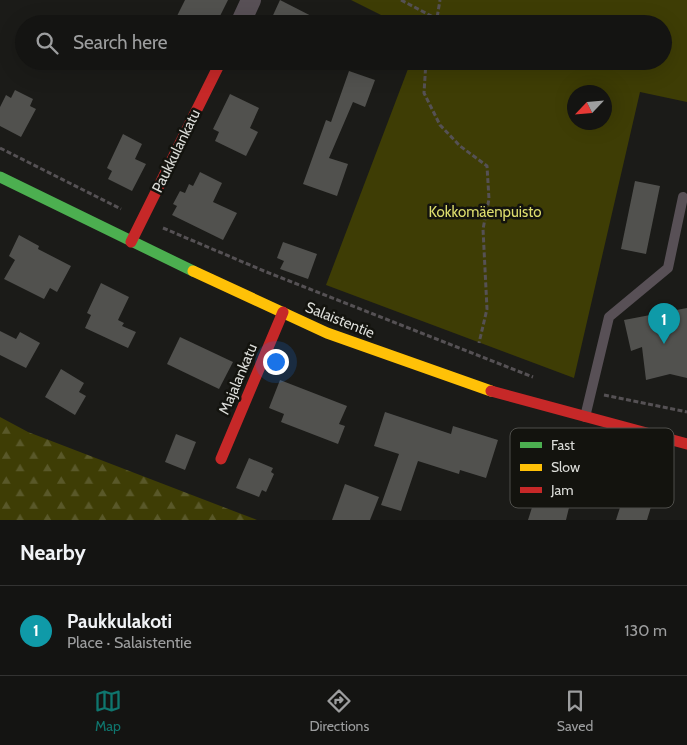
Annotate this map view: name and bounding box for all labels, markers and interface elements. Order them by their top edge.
search box [15,15,672,70]
icon: search [33,29,61,57]
text: Search here [73,31,167,54]
north arrow [567,85,612,130]
street label: Paukkulankatu [148,106,204,196]
park label: Kokkomäenpuisto [429,203,541,221]
street label: Salaistentie [303,298,377,342]
pin: 1 [648,303,680,344]
street label: Majalankatu [215,341,261,417]
your location [263,349,289,375]
legend [510,428,674,508]
text: Fast [551,436,575,454]
text: Slow [551,458,580,476]
text: Jam [550,481,573,499]
text: Nearby [20,540,86,565]
text: Paukkulakoti [67,610,172,633]
text: 1 [33,621,39,640]
text: 130 m [624,621,667,640]
text: Place · Salaistentie [67,633,192,652]
tab: Map [94,687,122,735]
tab: Directions [309,687,369,735]
tab: Saved [557,687,593,735]

